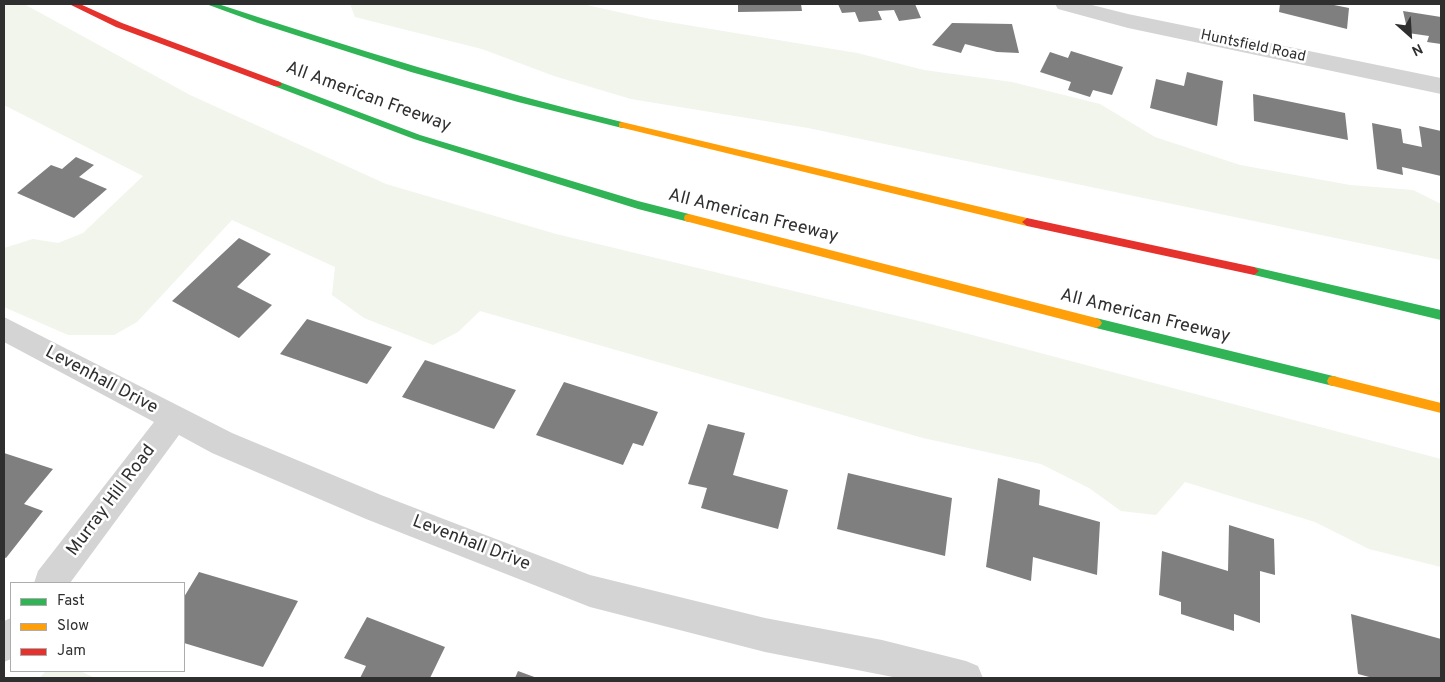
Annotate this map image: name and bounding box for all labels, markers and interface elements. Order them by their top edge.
north arrow [1385,10,1435,60]
street label: Huntsfield Road [1199,27,1307,67]
text: N [1409,39,1425,59]
street label: All American Freeway [282,58,454,138]
street label: All American Freeway [666,185,840,249]
street label: All American Freeway [1058,285,1232,349]
street label: Levenhall Drive [41,342,161,420]
street label: Murray Hill Road [63,441,161,561]
street label: Levenhall Drive [409,512,533,576]
legend [10,582,185,672]
text: Fast [57,592,85,611]
text: Slow [57,617,89,636]
text: Jam [57,642,86,661]

